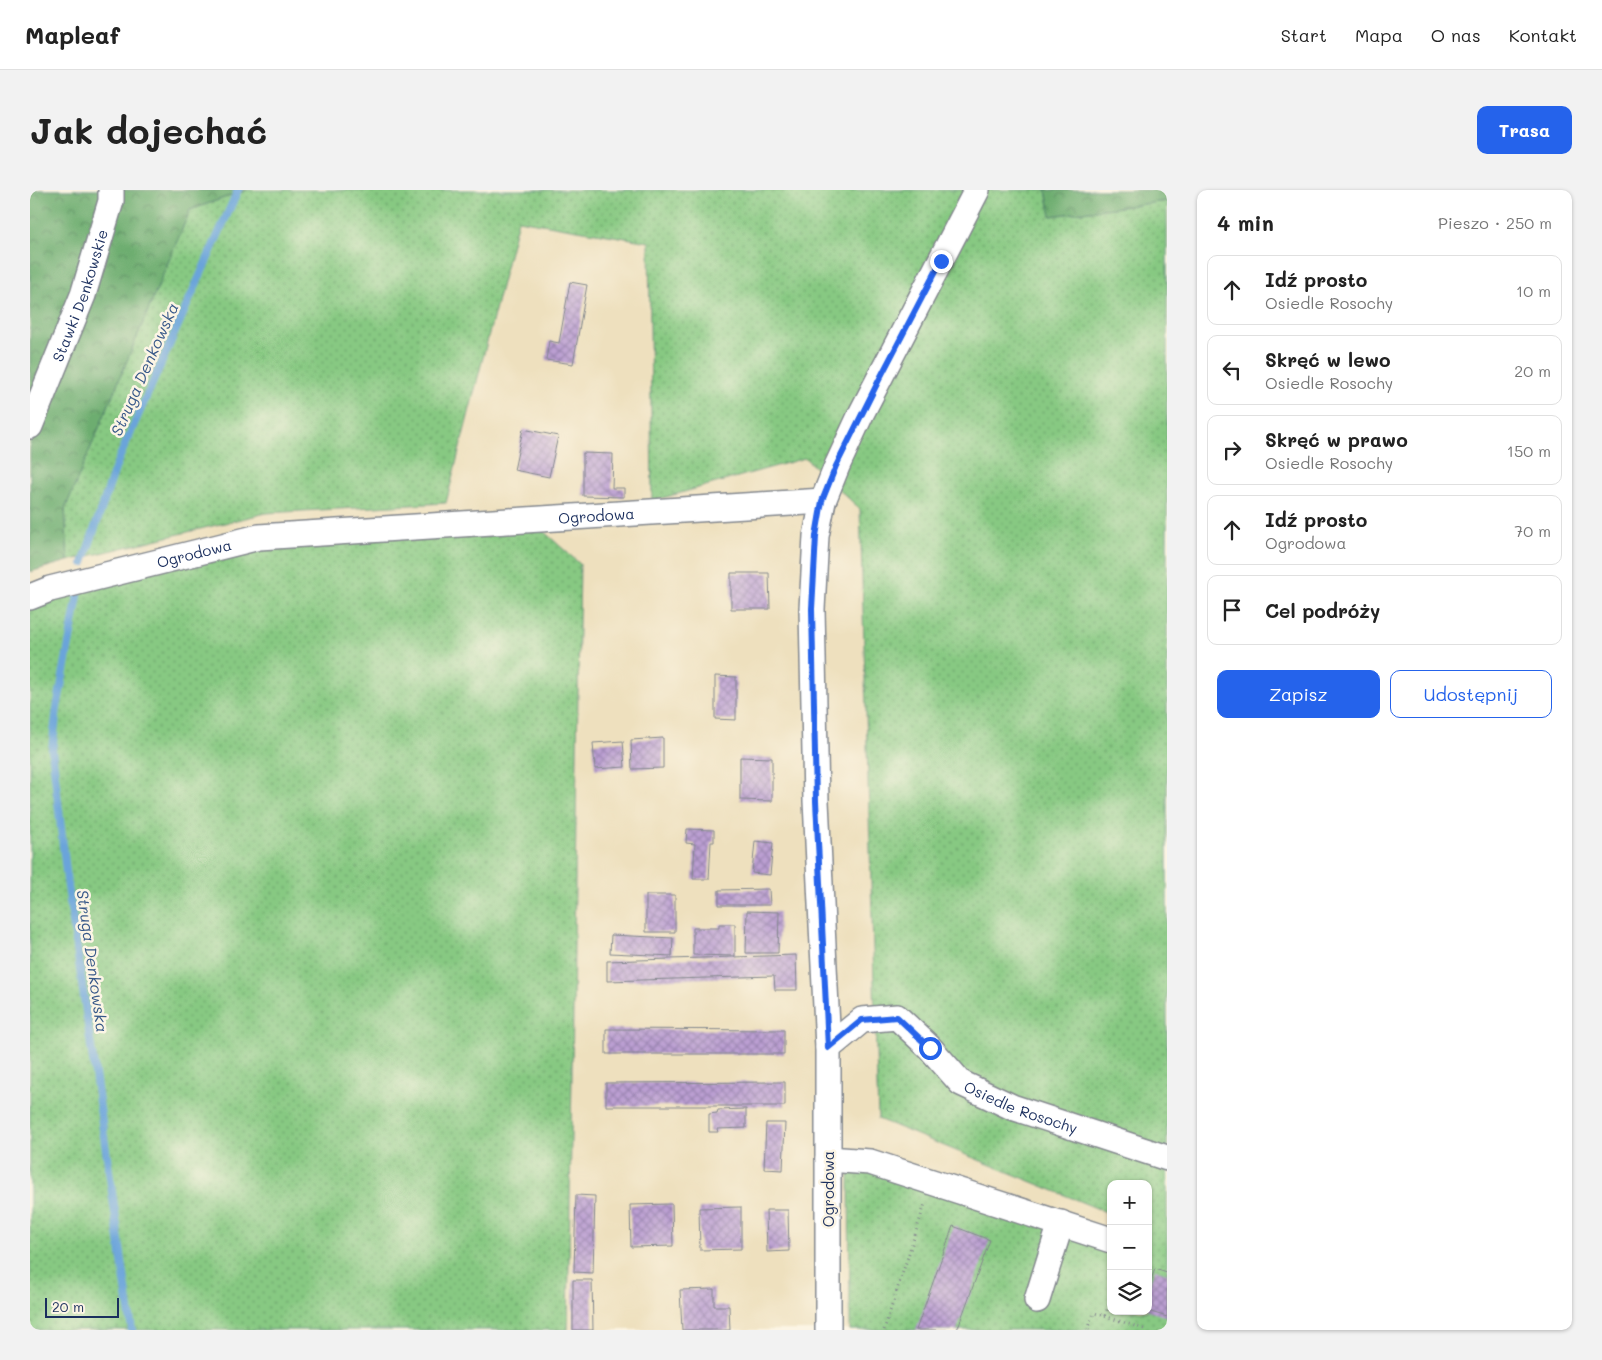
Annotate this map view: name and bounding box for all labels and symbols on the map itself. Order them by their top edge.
street label: Stawki Denkowskie [47,227,112,364]
route end [930,250,953,273]
water label: Struga Denkowska [105,299,183,439]
street label: Ogrodowa [558,503,635,528]
street label: Ogrodowa [155,534,234,572]
water label: Struga Denkowska [73,888,113,1034]
route start [919,1037,942,1060]
street label: Osiedle Rosochy [961,1076,1080,1138]
street label: Ogrodowa [818,1151,838,1227]
scale bar [45,1295,119,1318]

